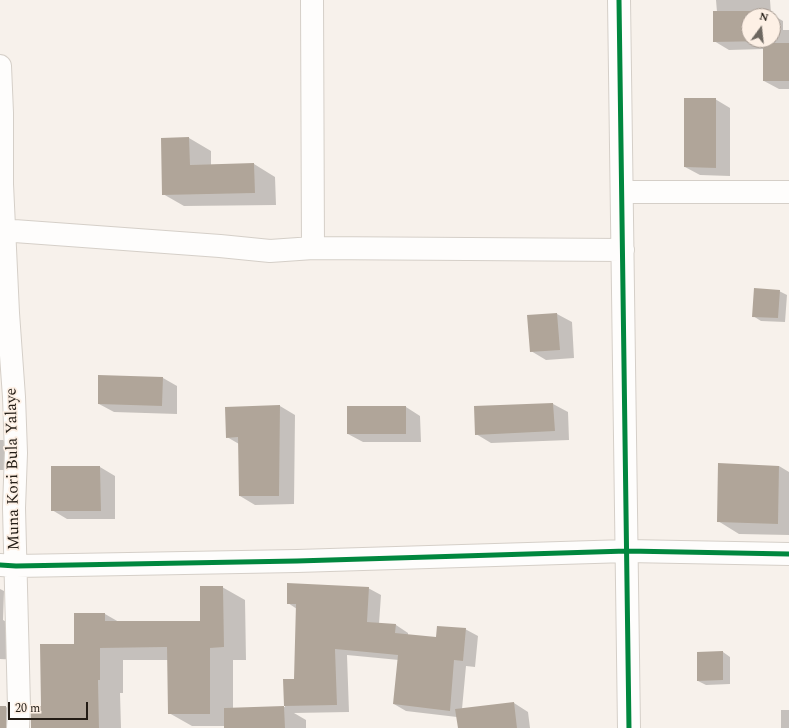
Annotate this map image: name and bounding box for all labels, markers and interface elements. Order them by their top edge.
north arrow [741,8,781,48]
text: N [757,8,771,26]
street label: Muna Kori Bula Yalaye [3,388,25,550]
scale bar [10,694,90,720]
text: 20 m [15,699,40,718]

